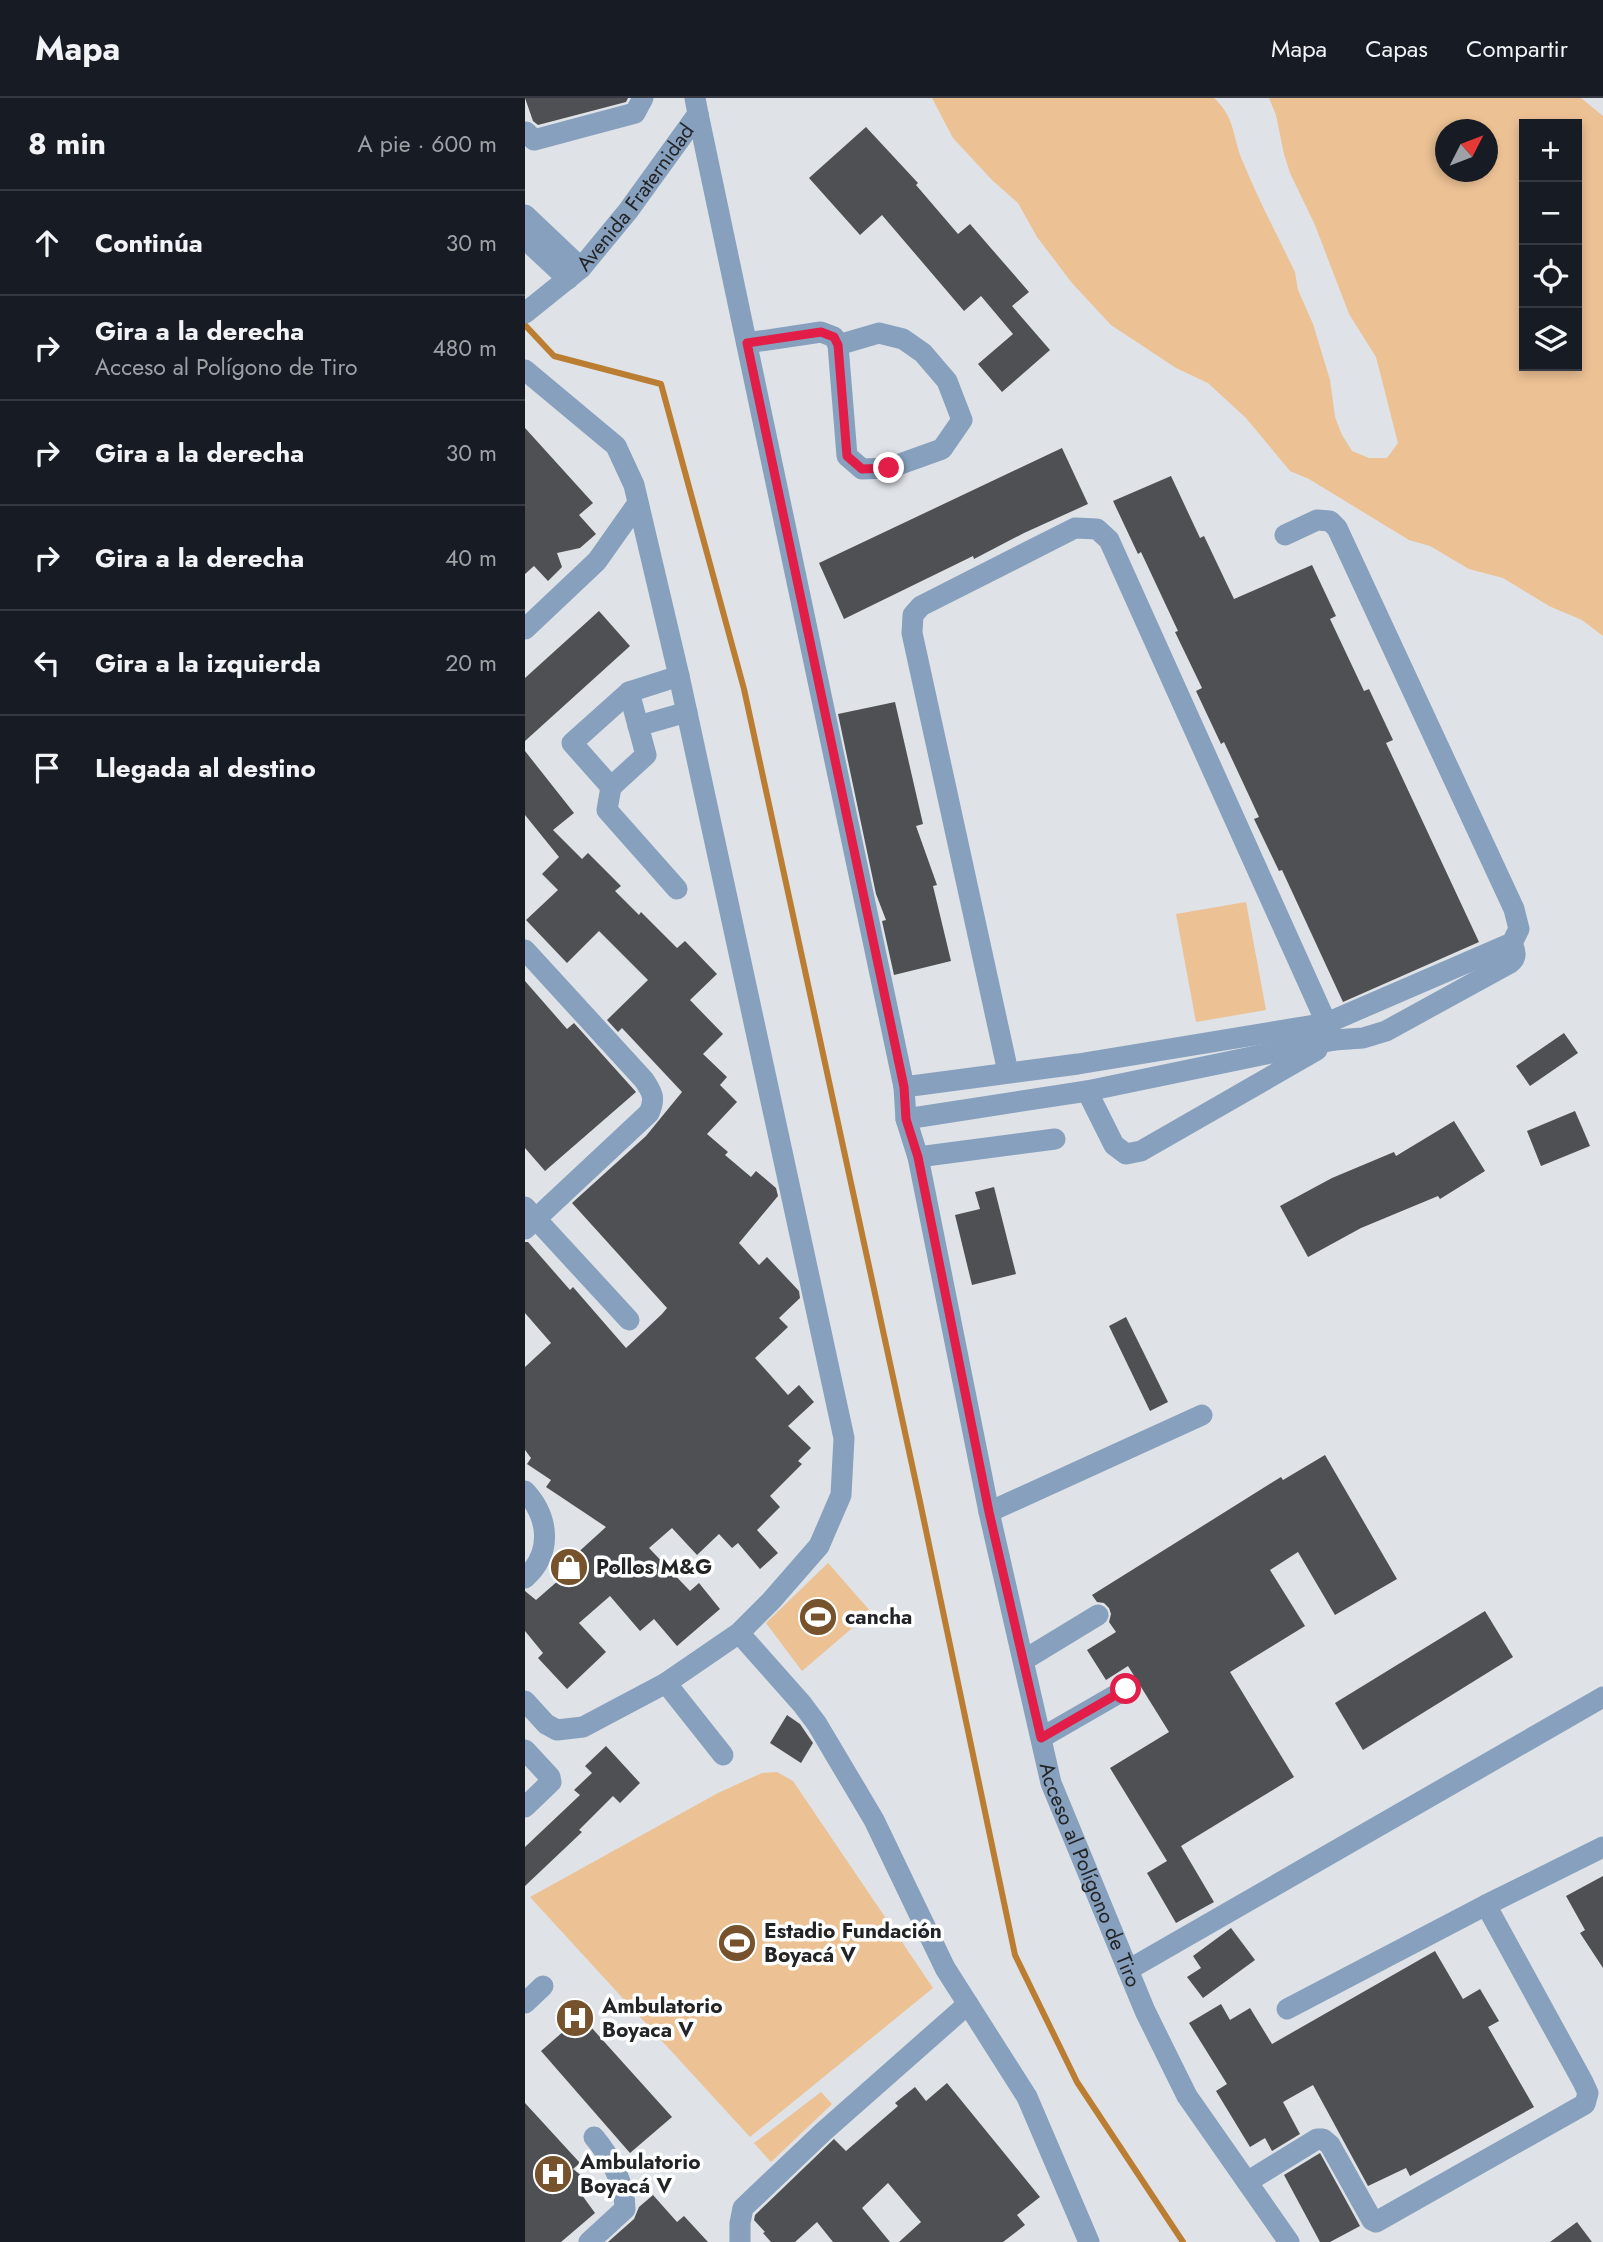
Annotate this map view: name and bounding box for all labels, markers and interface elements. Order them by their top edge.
text: Mapa [35,25,120,72]
text: Mapa [1271,31,1327,66]
text: Capas [1365,31,1428,66]
text: Compartir [1466,31,1568,66]
street label: Avenida Fraternidad [569,117,701,278]
north arrow [1435,119,1498,182]
map controls [1519,119,1582,371]
button: + [1519,119,1582,182]
text: 8 min [28,122,106,165]
text: A pie · 600 m [358,127,497,161]
button: − [1519,182,1582,245]
icon: ahead [28,224,66,262]
text: Continúa [95,224,203,262]
text: 30 m [446,226,497,260]
button: locate [1519,245,1582,308]
button: layers [1519,308,1582,371]
text: Gira a la derecha [95,312,304,350]
icon: right [28,329,66,367]
text: 480 m [432,331,497,365]
text: Acceso al Polígono de Tiro [95,350,358,384]
icon: right [28,434,66,472]
text: Gira a la derecha [95,434,304,472]
text: 30 m [446,436,497,470]
route end [873,452,904,483]
icon: right [28,539,66,577]
text: Gira a la derecha [95,539,304,577]
text: 40 m [445,541,497,575]
icon: left [28,644,66,682]
text: Gira a la izquierda [95,644,321,682]
text: 20 m [445,646,497,680]
icon: arrive [28,749,66,787]
text: Llegada al destino [95,749,316,787]
shop icon: Pollos M&G [548,1546,590,1588]
place label: Pollos M&G [596,1552,712,1582]
sports icon: cancha [797,1596,839,1638]
place label: cancha [845,1602,912,1632]
route start [1110,1673,1141,1704]
street label: Acceso al Polígono de Tiro [1032,1760,1149,1992]
place label: Estadio Fundación Boyacá V [764,1916,942,1970]
sports icon: Estadio Fundación Boyacá V [716,1922,758,1964]
place label: Ambulatorio Boyaca V [601,1991,723,2045]
hospital icon: Ambulatorio Boyaca V [554,1997,596,2039]
place label: Ambulatorio Boyacá V [579,2147,701,2201]
hospital icon: Ambulatorio Boyacá V [532,2153,574,2195]

